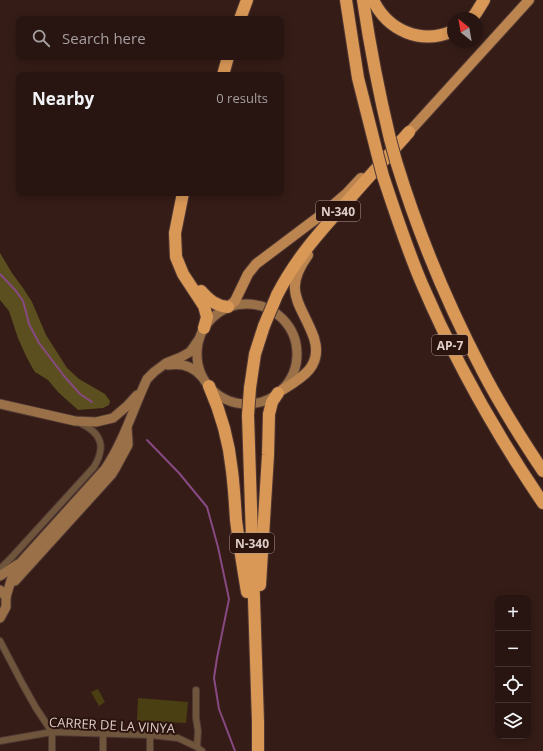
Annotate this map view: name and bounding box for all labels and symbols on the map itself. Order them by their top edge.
north arrow [447,12,483,48]
road number: N-340 [316,201,360,221]
road number: AP-7 [432,335,468,355]
road number: N-340 [230,533,274,553]
street label: CARRER DE LA VINYA [49,713,176,737]

